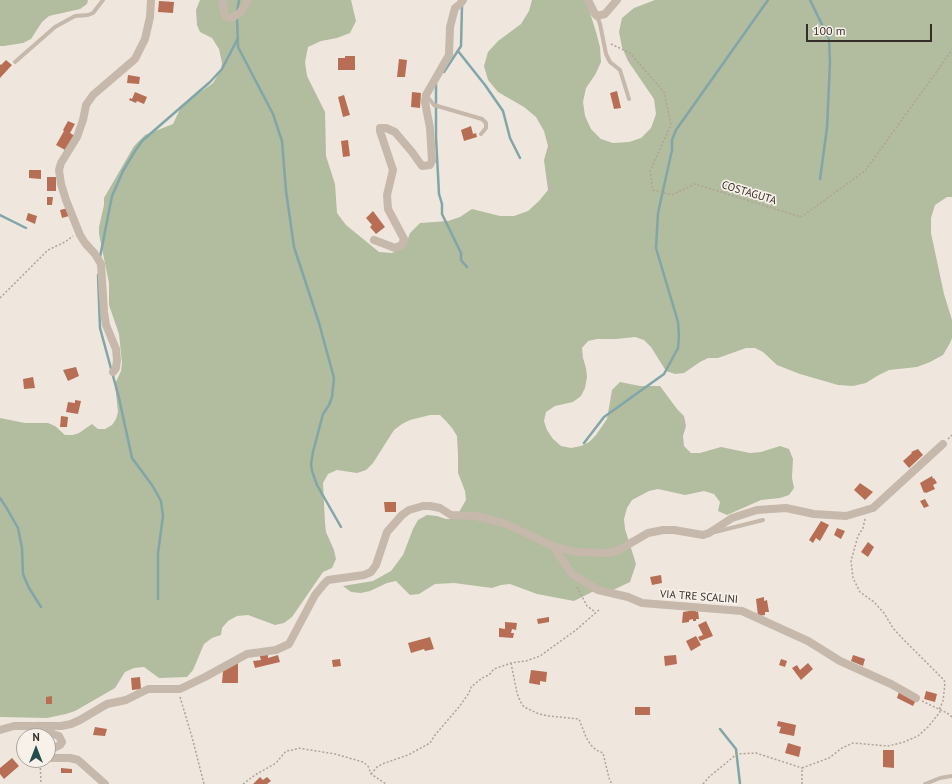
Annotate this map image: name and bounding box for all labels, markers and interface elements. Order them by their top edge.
scale bar [808,16,934,42]
text: 100 m [813,23,846,38]
street label: COSTAGUTA [720,178,778,208]
street label: VIA TRE SCALINI [660,588,738,606]
north arrow [16,728,56,768]
text: N [32,730,40,744]

